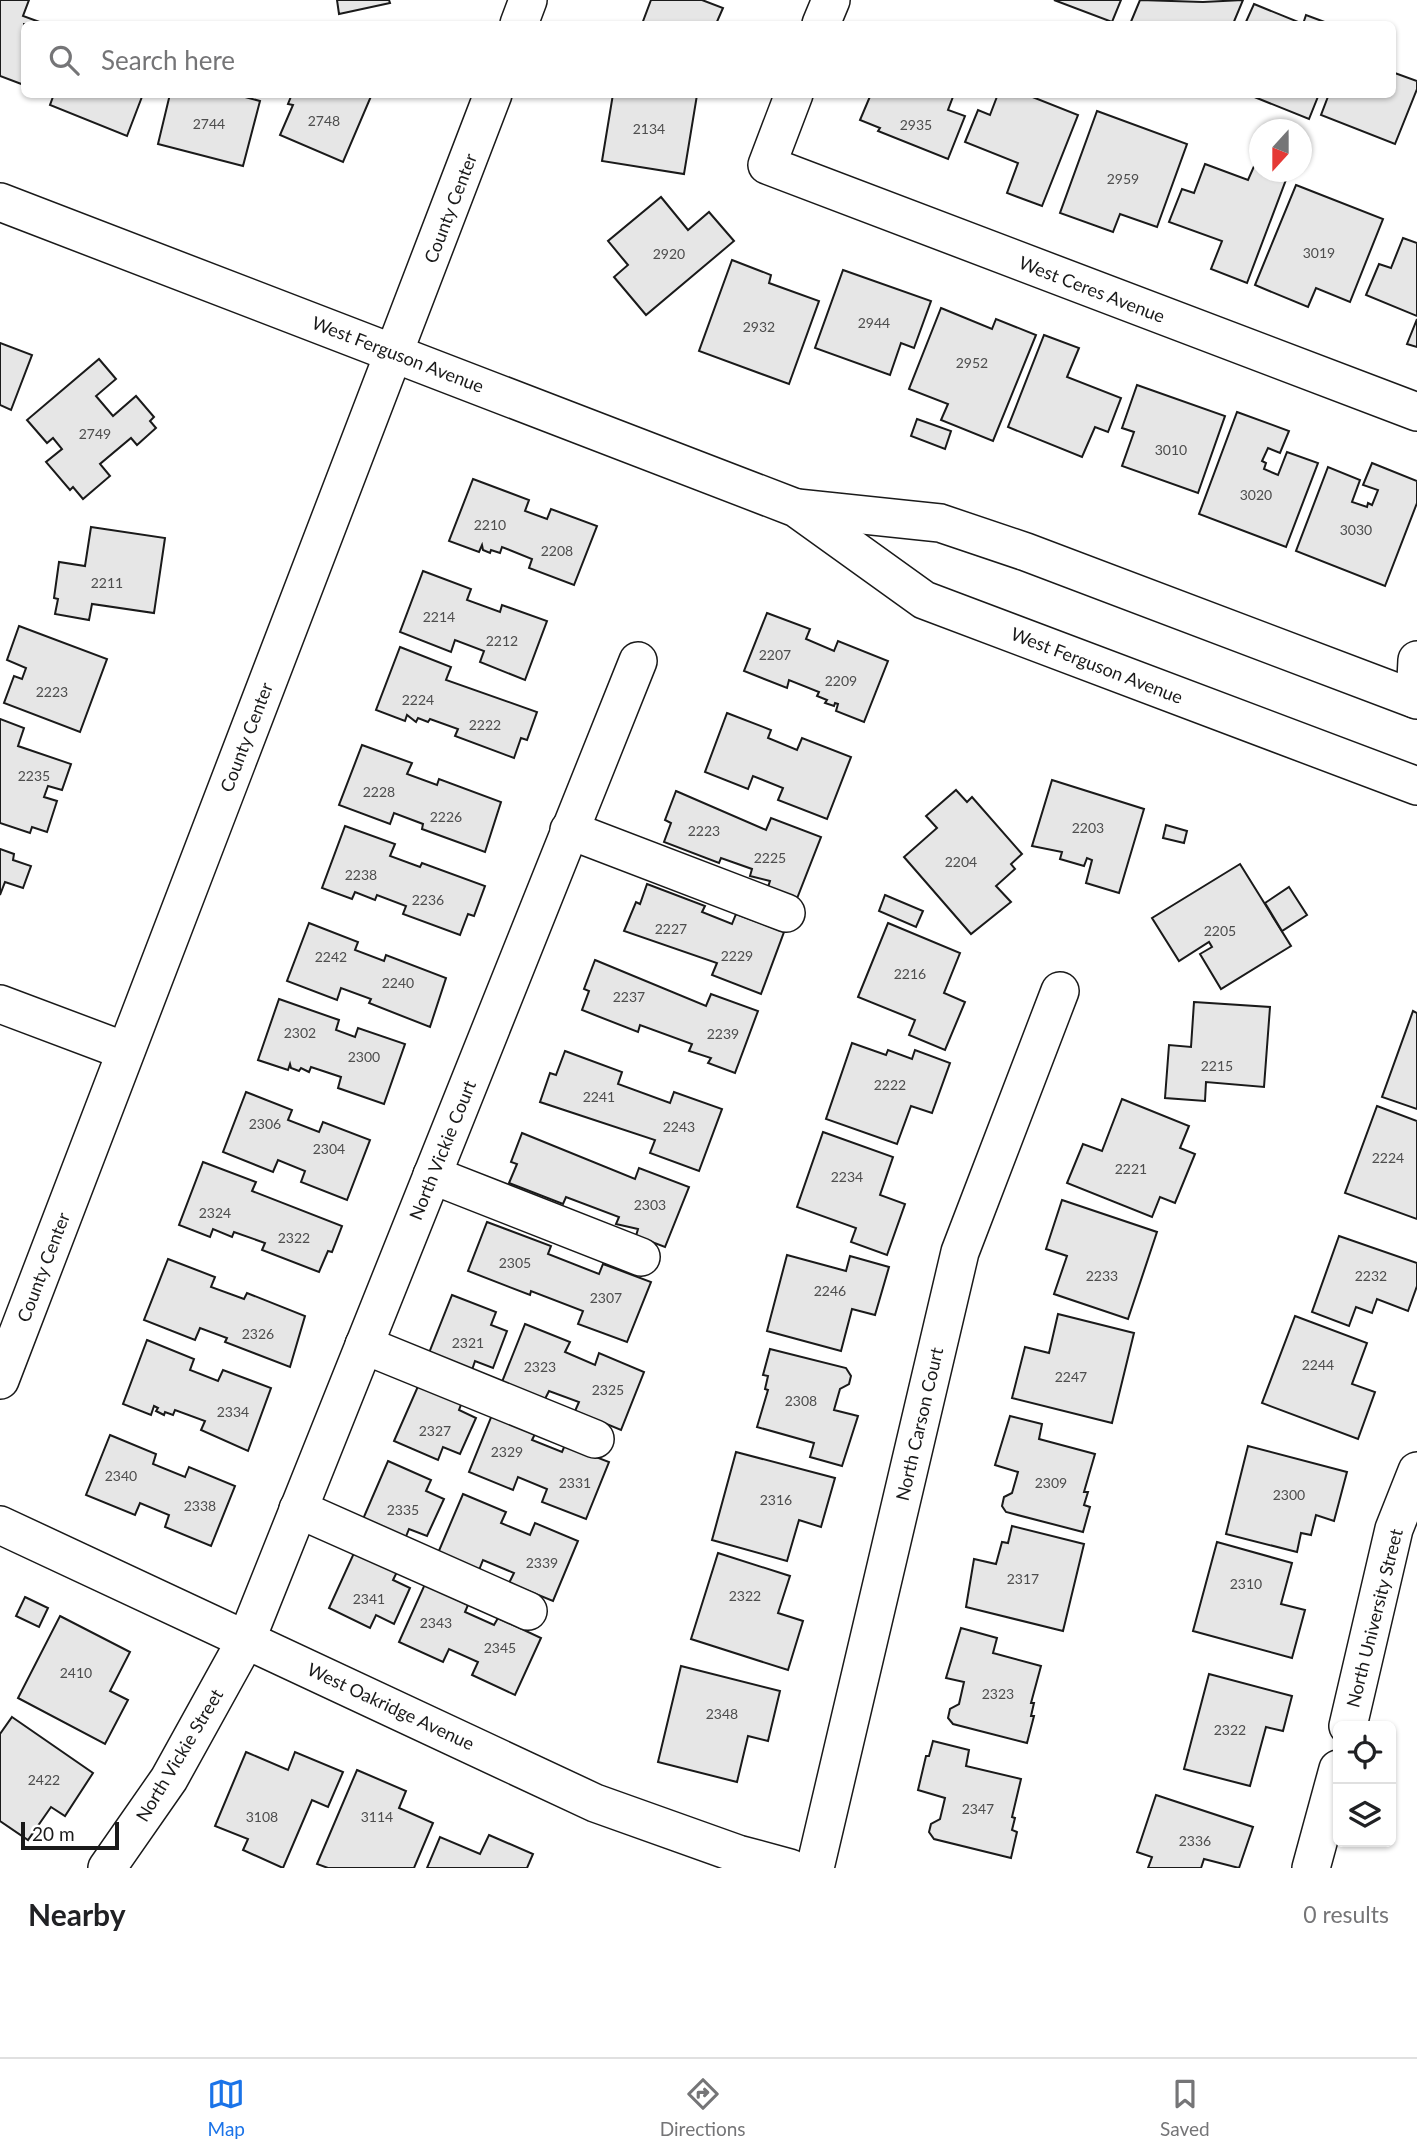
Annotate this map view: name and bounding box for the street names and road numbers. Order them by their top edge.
street label: County Center [419,150,481,266]
street label: West Ceres Avenue [1016,251,1168,327]
street label: West Ferguson Avenue [309,311,487,397]
street label: West Ferguson Avenue [1008,622,1186,708]
street label: County Center [215,679,277,795]
street label: North Vickie Court [404,1077,480,1223]
street label: County Center [12,1209,74,1325]
street label: North Carson Court [891,1345,947,1503]
street label: North University Street [1341,1526,1407,1709]
street label: West Oakridge Avenue [304,1658,478,1754]
street label: North Vickie Street [131,1684,228,1825]

